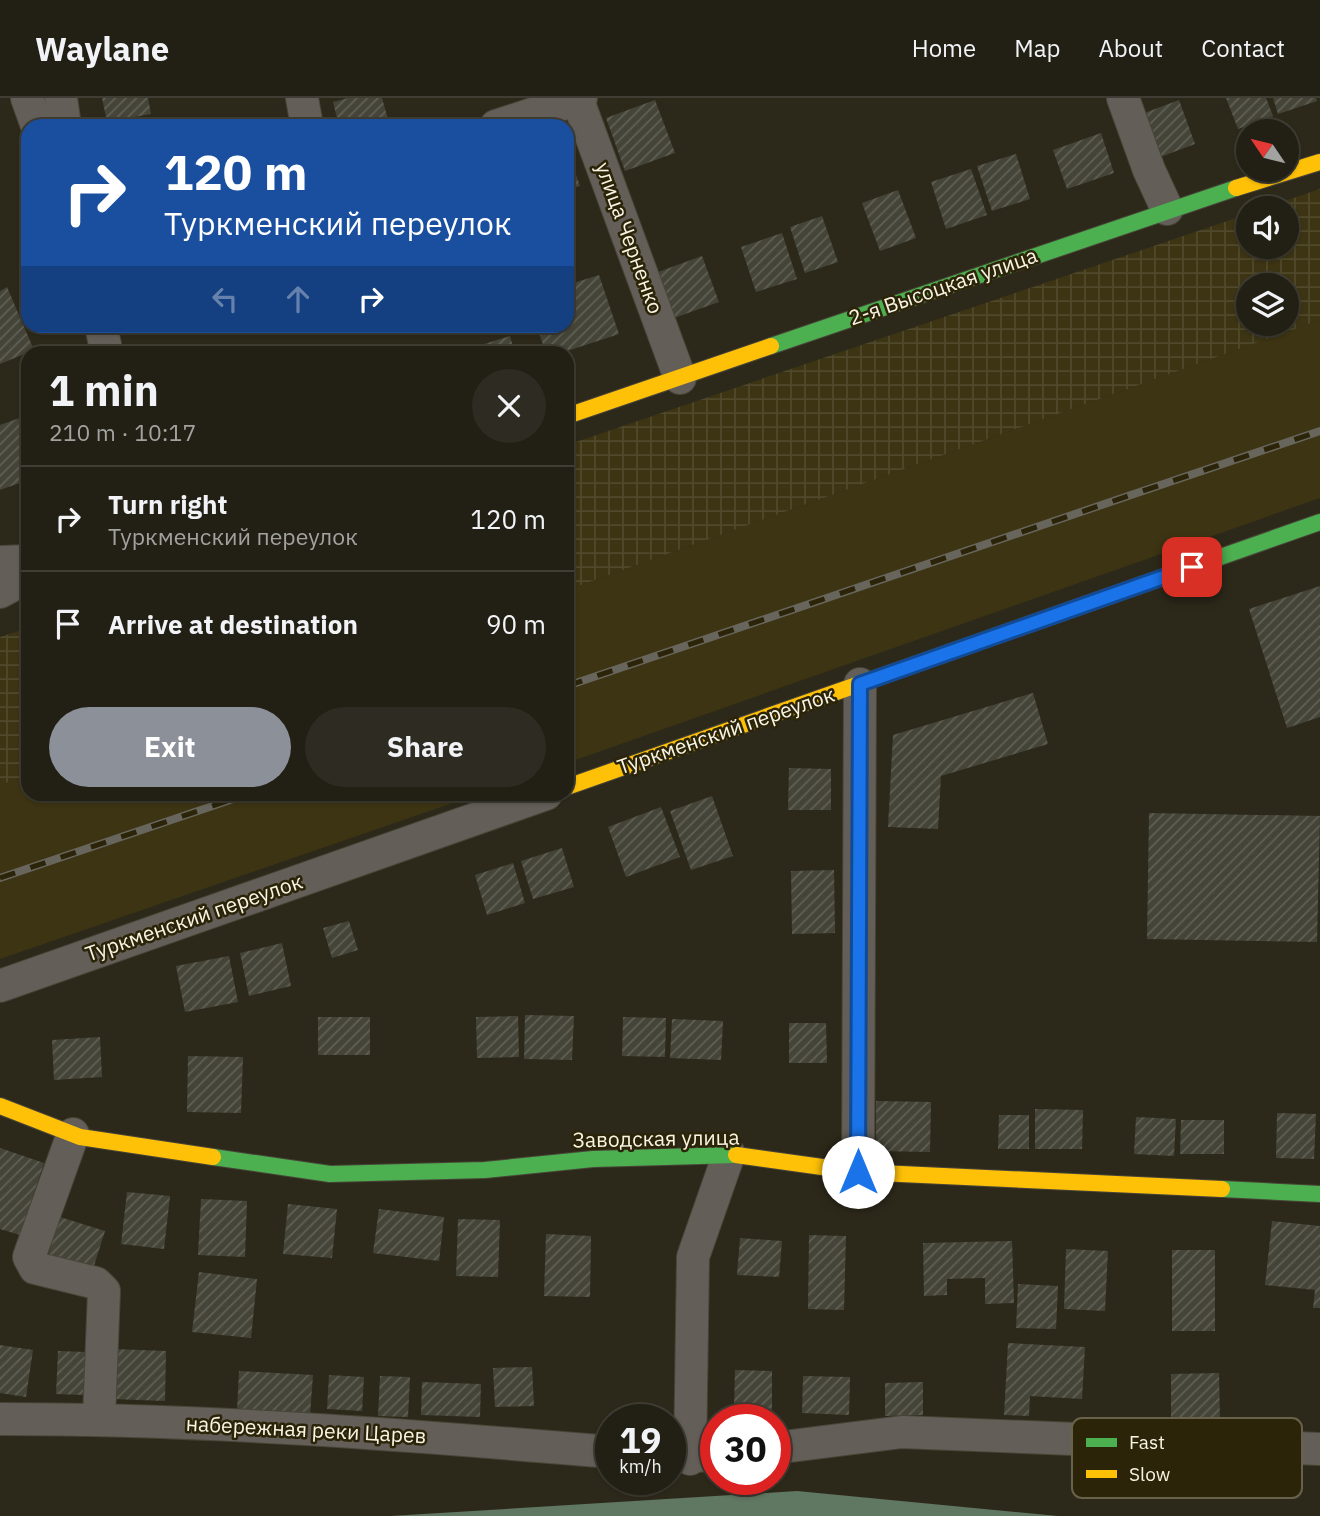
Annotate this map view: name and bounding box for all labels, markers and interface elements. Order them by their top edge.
text: Waylane [35,27,169,70]
text: Home [912,32,976,64]
text: Map [1014,32,1060,64]
text: About [1098,32,1163,64]
text: Contact [1201,32,1285,64]
north arrow [1236,119,1298,182]
map controls [1236,119,1299,336]
text: 120 m [164,140,308,203]
icon: right [49,147,140,238]
street label: улица Черненко [589,158,670,317]
button: sound [1236,196,1299,259]
text: Туркменский переулок [164,202,512,244]
street label: 2-я Высоцкая улица [845,241,1041,331]
button: layers [1236,273,1299,336]
icon: left [206,280,244,318]
icon: ahead [279,280,317,318]
icon: right [352,280,390,318]
text: 1 min [49,363,159,418]
button: close [472,369,546,443]
text: 210 m · 10:17 [49,417,196,447]
text: Turn right [108,487,227,521]
icon: right [49,500,87,538]
text: 120 m [470,502,546,536]
text: Туркменский переулок [108,521,358,551]
pin [1162,537,1222,597]
icon: arrive [1173,548,1211,586]
icon: arrive [49,605,87,643]
text: Arrive at destination [108,607,358,641]
text: 90 m [486,607,546,641]
street label: Туркменский переулок [613,680,838,780]
button: Exit [49,707,291,787]
button: Share [305,707,546,787]
street label: Туркменский переулок [81,867,306,967]
street label: Заводская улица [572,1123,740,1153]
position arrow [821,1135,895,1209]
speed limit sign: 30 [700,1404,791,1495]
street label: набережная реки Царев [185,1409,427,1449]
text: 19 [619,1417,662,1463]
legend [1072,1418,1302,1498]
text: Fast [1129,1430,1165,1454]
text: km/h [619,1455,662,1478]
text: Slow [1129,1462,1170,1486]

